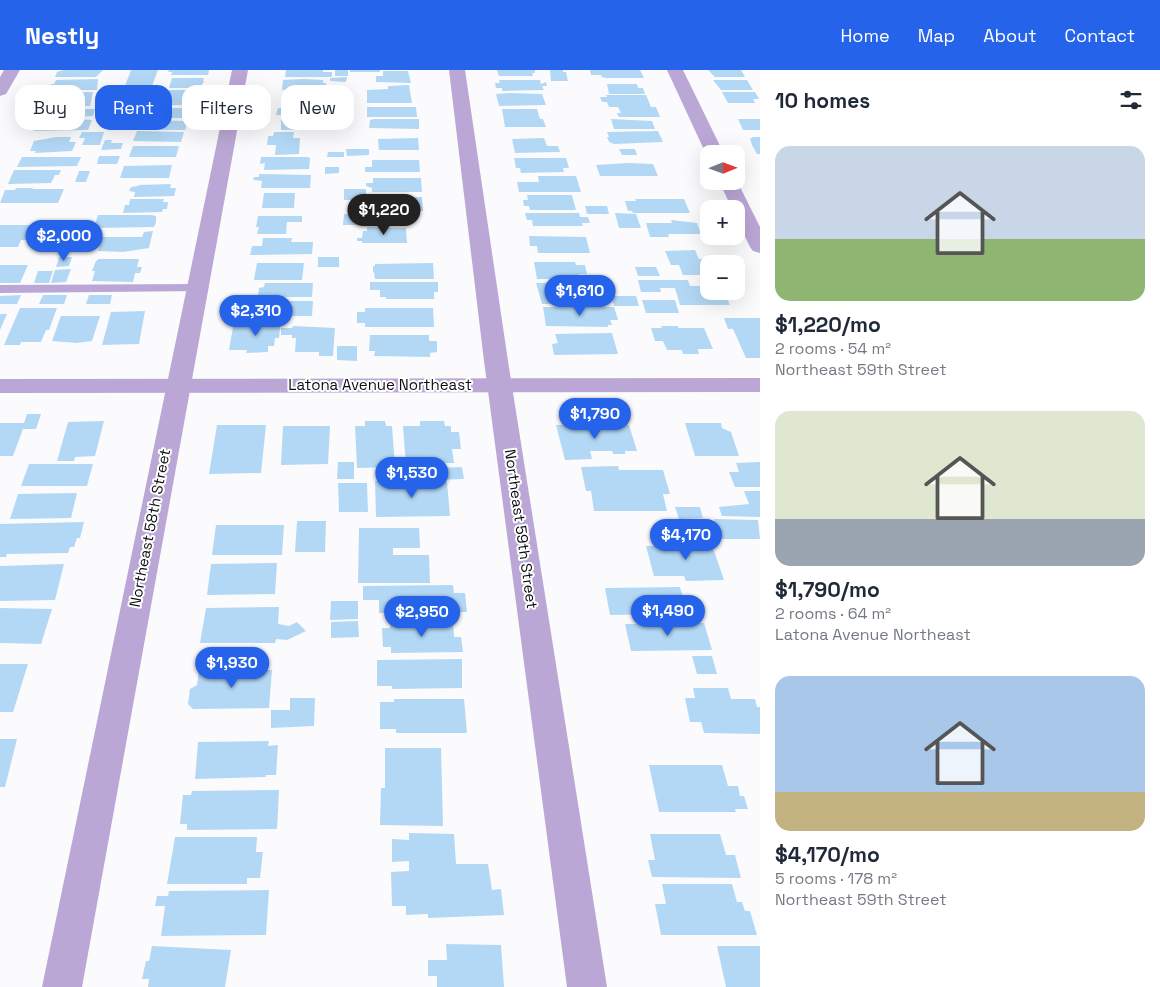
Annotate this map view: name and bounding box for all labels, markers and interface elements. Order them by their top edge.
text: Nestly [25,20,99,51]
text: Home [841,24,890,47]
text: Map [918,24,955,47]
text: About [983,24,1037,47]
text: Contact [1065,24,1135,47]
chip: Buy [15,85,85,130]
chip: Rent [95,85,172,130]
chip: Filters [182,85,271,130]
chip: New [281,85,354,130]
icon: filters [1117,86,1145,114]
text: 10 homes [775,87,870,114]
north arrow [700,145,745,190]
map controls [700,145,745,300]
icon: home [915,178,1005,268]
pin: $1,220 [343,194,425,236]
text: $1,220 [358,199,410,220]
button: + [700,200,745,245]
pin: $2,000 [23,220,105,262]
text: $2,000 [37,225,91,246]
button: − [700,255,745,300]
pin: $1,610 [539,274,621,317]
text: $1,610 [556,280,604,301]
pin: $2,310 [215,294,297,337]
text: $2,310 [231,300,281,321]
text: $1,220/mo [775,311,881,338]
text: 2 rooms · 54 m² [775,338,891,359]
text: Northeast 59th Street [775,359,947,380]
street label: Latona Avenue Northeast [288,375,472,394]
pin: $1,790 [554,398,636,440]
text: $1,790 [570,403,620,424]
icon: home [915,443,1005,533]
street label: Northeast 58th Street [125,447,174,609]
street label: Northeast 59th Street [501,448,542,610]
pin: $1,530 [371,456,453,499]
text: $1,530 [386,462,438,483]
pin: $4,170 [645,518,727,561]
text: $4,170 [661,524,711,545]
text: $1,790/mo [775,576,880,603]
pin: $1,490 [627,594,709,637]
pin: $2,950 [381,596,463,638]
text: $1,490 [642,600,694,621]
text: $2,950 [395,601,449,622]
text: 2 rooms · 64 m² [775,603,891,624]
text: Latona Avenue Northeast [775,624,971,645]
pin: $1,930 [191,646,273,689]
text: $1,930 [206,652,258,673]
icon: home [915,708,1005,798]
text: $4,170/mo [775,841,880,868]
text: 5 rooms · 178 m² [775,868,897,889]
text: Northeast 59th Street [775,889,947,910]

